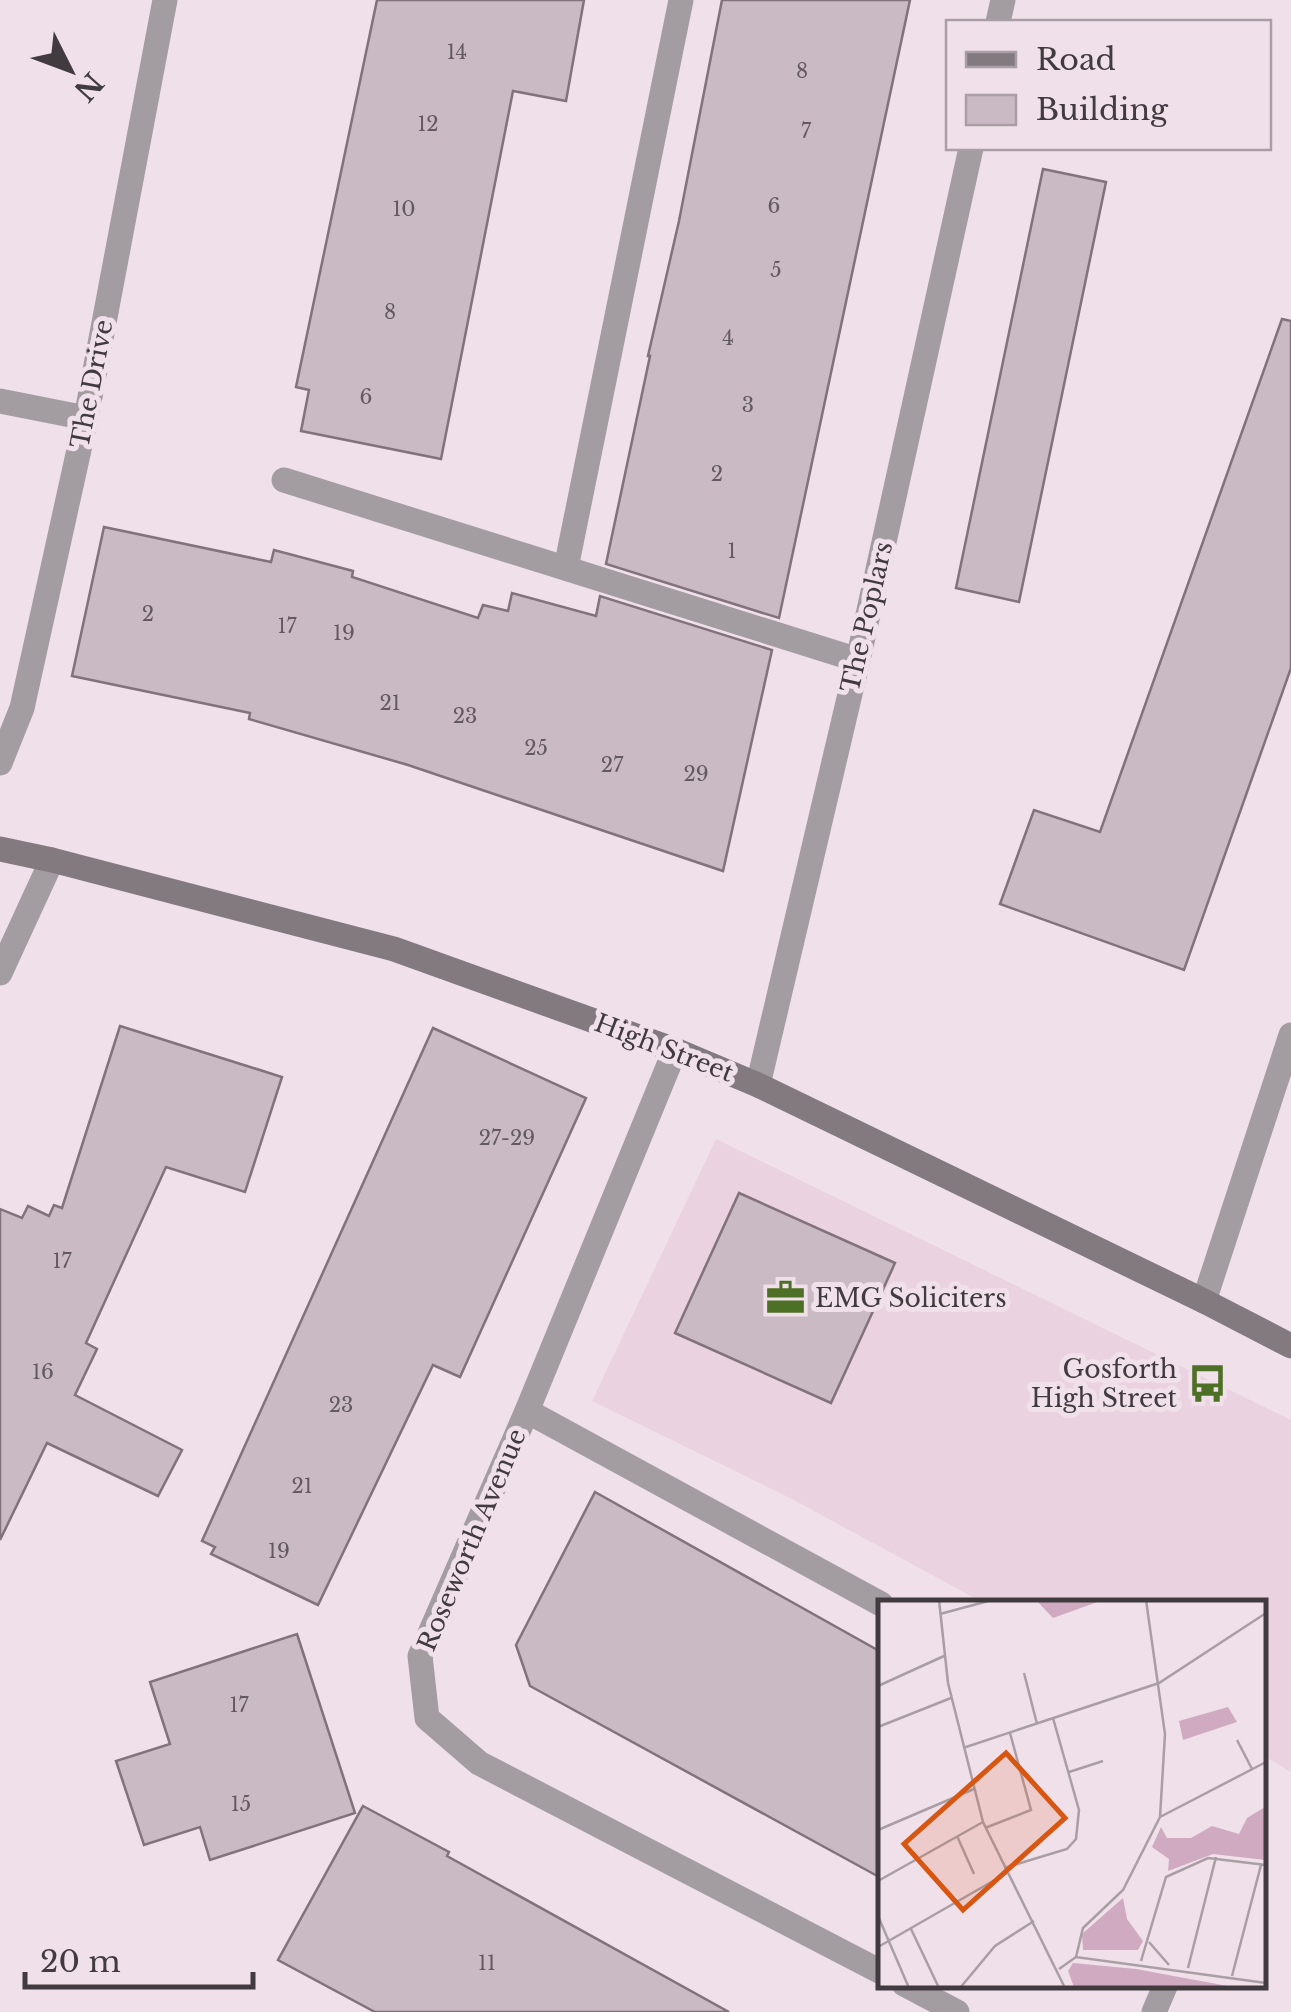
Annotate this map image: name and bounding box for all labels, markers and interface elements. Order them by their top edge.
north arrow [20,20,120,120]
legend [946,20,1271,150]
house number: 14 [447,40,467,64]
text: Road [1036,41,1116,78]
house number: 8 [796,59,808,83]
text: N [66,65,110,108]
text: Building [1036,91,1169,128]
house number: 12 [417,112,439,136]
house number: 7 [801,119,812,143]
house number: 6 [768,194,780,218]
house number: 10 [392,197,416,221]
house number: 5 [770,258,782,282]
house number: 8 [384,300,396,324]
street label: The Drive [64,317,120,451]
house number: 4 [722,326,734,350]
house number: 6 [360,385,372,409]
house number: 3 [742,393,754,417]
house number: 2 [711,462,723,486]
house number: 1 [728,539,736,563]
street label: The Poplars [835,539,899,695]
house number: 2 [142,602,154,626]
house number: 17 [278,614,297,638]
house number: 19 [333,621,355,645]
house number: 21 [379,691,401,715]
house number: 23 [453,704,477,728]
house number: 25 [524,736,548,760]
house number: 27 [601,753,624,777]
house number: 29 [683,762,709,786]
street label: High Street [590,1007,738,1089]
house number: 27-29 [479,1126,535,1150]
house number: 17 [53,1249,72,1273]
office icon: EMG Soliciters [764,1277,806,1319]
place label: EMG Soliciters [815,1283,1007,1314]
place label: Gosforth High Street [1031,1354,1178,1414]
house number: 16 [32,1360,54,1384]
bus stop icon: Gosforth High Street [1186,1362,1228,1404]
house number: 23 [329,1393,353,1417]
street label: Roseworth Avenue [411,1424,533,1656]
house number: 21 [291,1474,313,1498]
house number: 19 [268,1539,290,1563]
inset map [878,1600,1266,1987]
house number: 17 [230,1693,249,1717]
house number: 15 [231,1792,251,1816]
scale bar [25,1927,252,1989]
text: 20 m [40,1943,121,1980]
house number: 11 [478,1951,496,1975]

